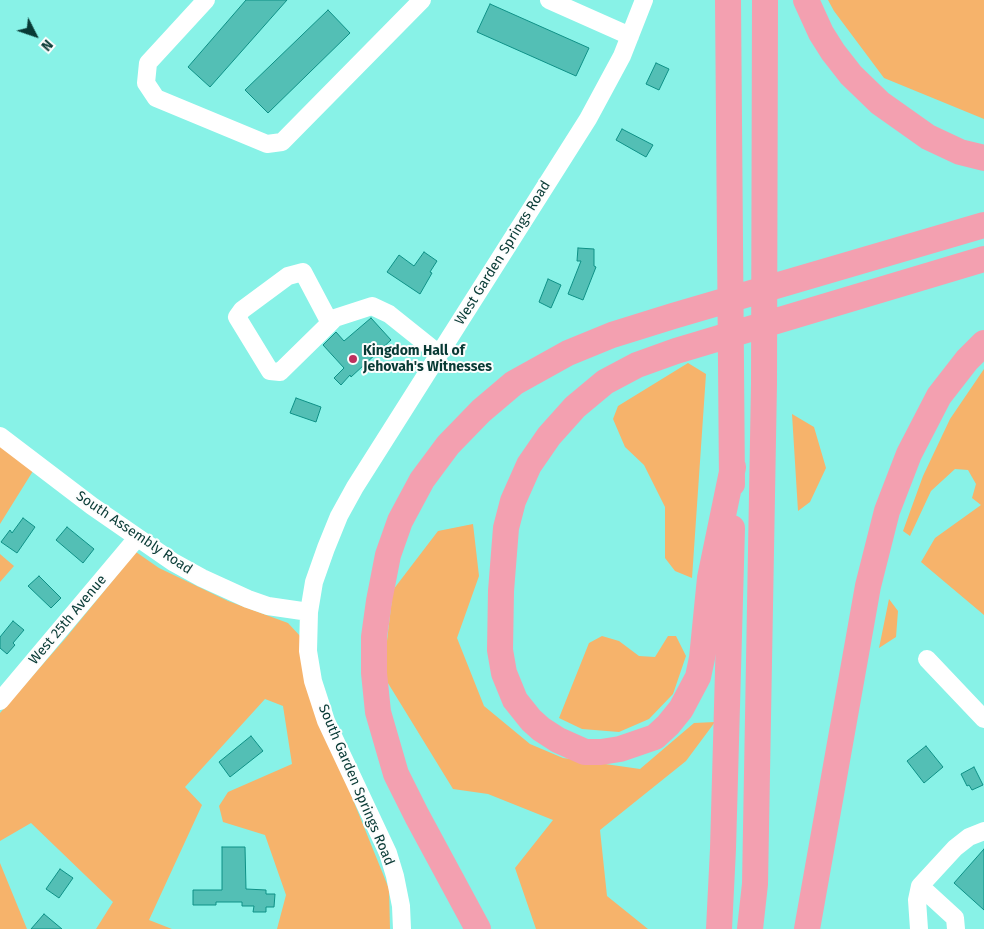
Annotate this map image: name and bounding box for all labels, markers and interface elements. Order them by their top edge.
north arrow [10,10,60,60]
text: N [37,36,56,54]
street label: West Garden Springs Road [452,178,554,328]
place label: Kingdom Hall of Jehovah's Witnesses [363,343,492,376]
marker: Kingdom Hall of Jehovah's Witnesses [347,353,359,365]
street label: South Assembly Road [73,488,195,578]
street label: West 25th Avenue [26,572,110,668]
street label: South Garden Springs Road [314,702,398,868]

